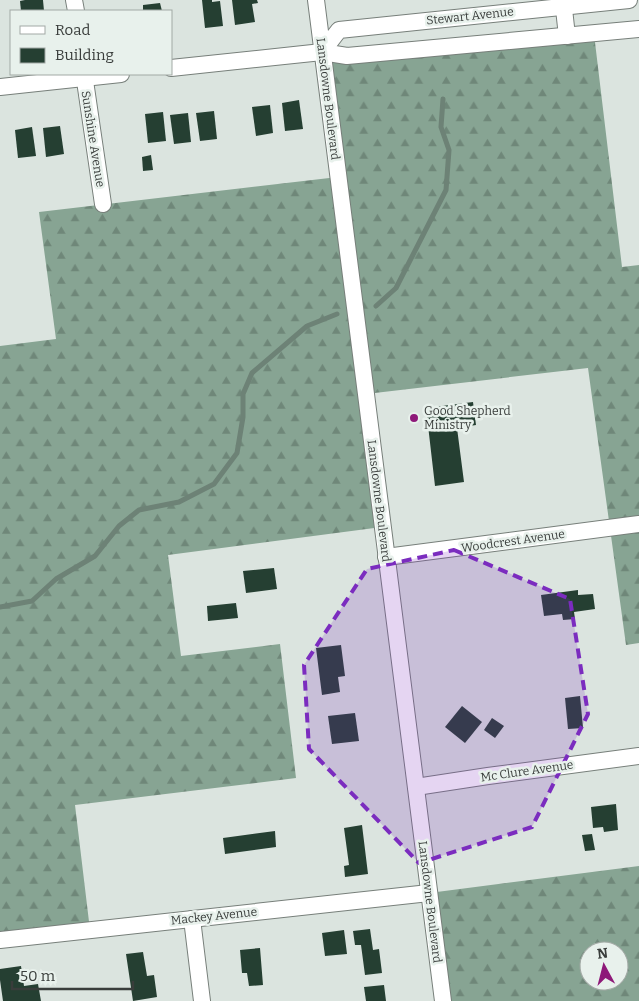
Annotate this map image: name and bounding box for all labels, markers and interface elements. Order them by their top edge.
street label: Stewart Avenue [426,4,514,28]
legend [10,10,172,75]
text: Road [55,21,90,39]
street label: Lansdowne Boulevard [314,37,342,161]
text: Building [55,46,114,64]
street label: Sunshine Avenue [78,90,108,188]
place label: Good Shepherd Ministry [424,404,511,432]
marker: Good Shepherd Ministry [408,412,420,424]
street label: Lansdowne Boulevard [365,439,393,563]
street label: Woodcrest Avenue [460,527,566,555]
street label: Mc Clure Avenue [480,758,574,784]
street label: Lansdowne Boulevard [416,840,444,964]
street label: Mackey Avenue [170,905,258,927]
north arrow [579,941,629,991]
text: N [596,944,609,963]
scale bar [12,958,134,990]
text: 50 m [20,967,56,985]

